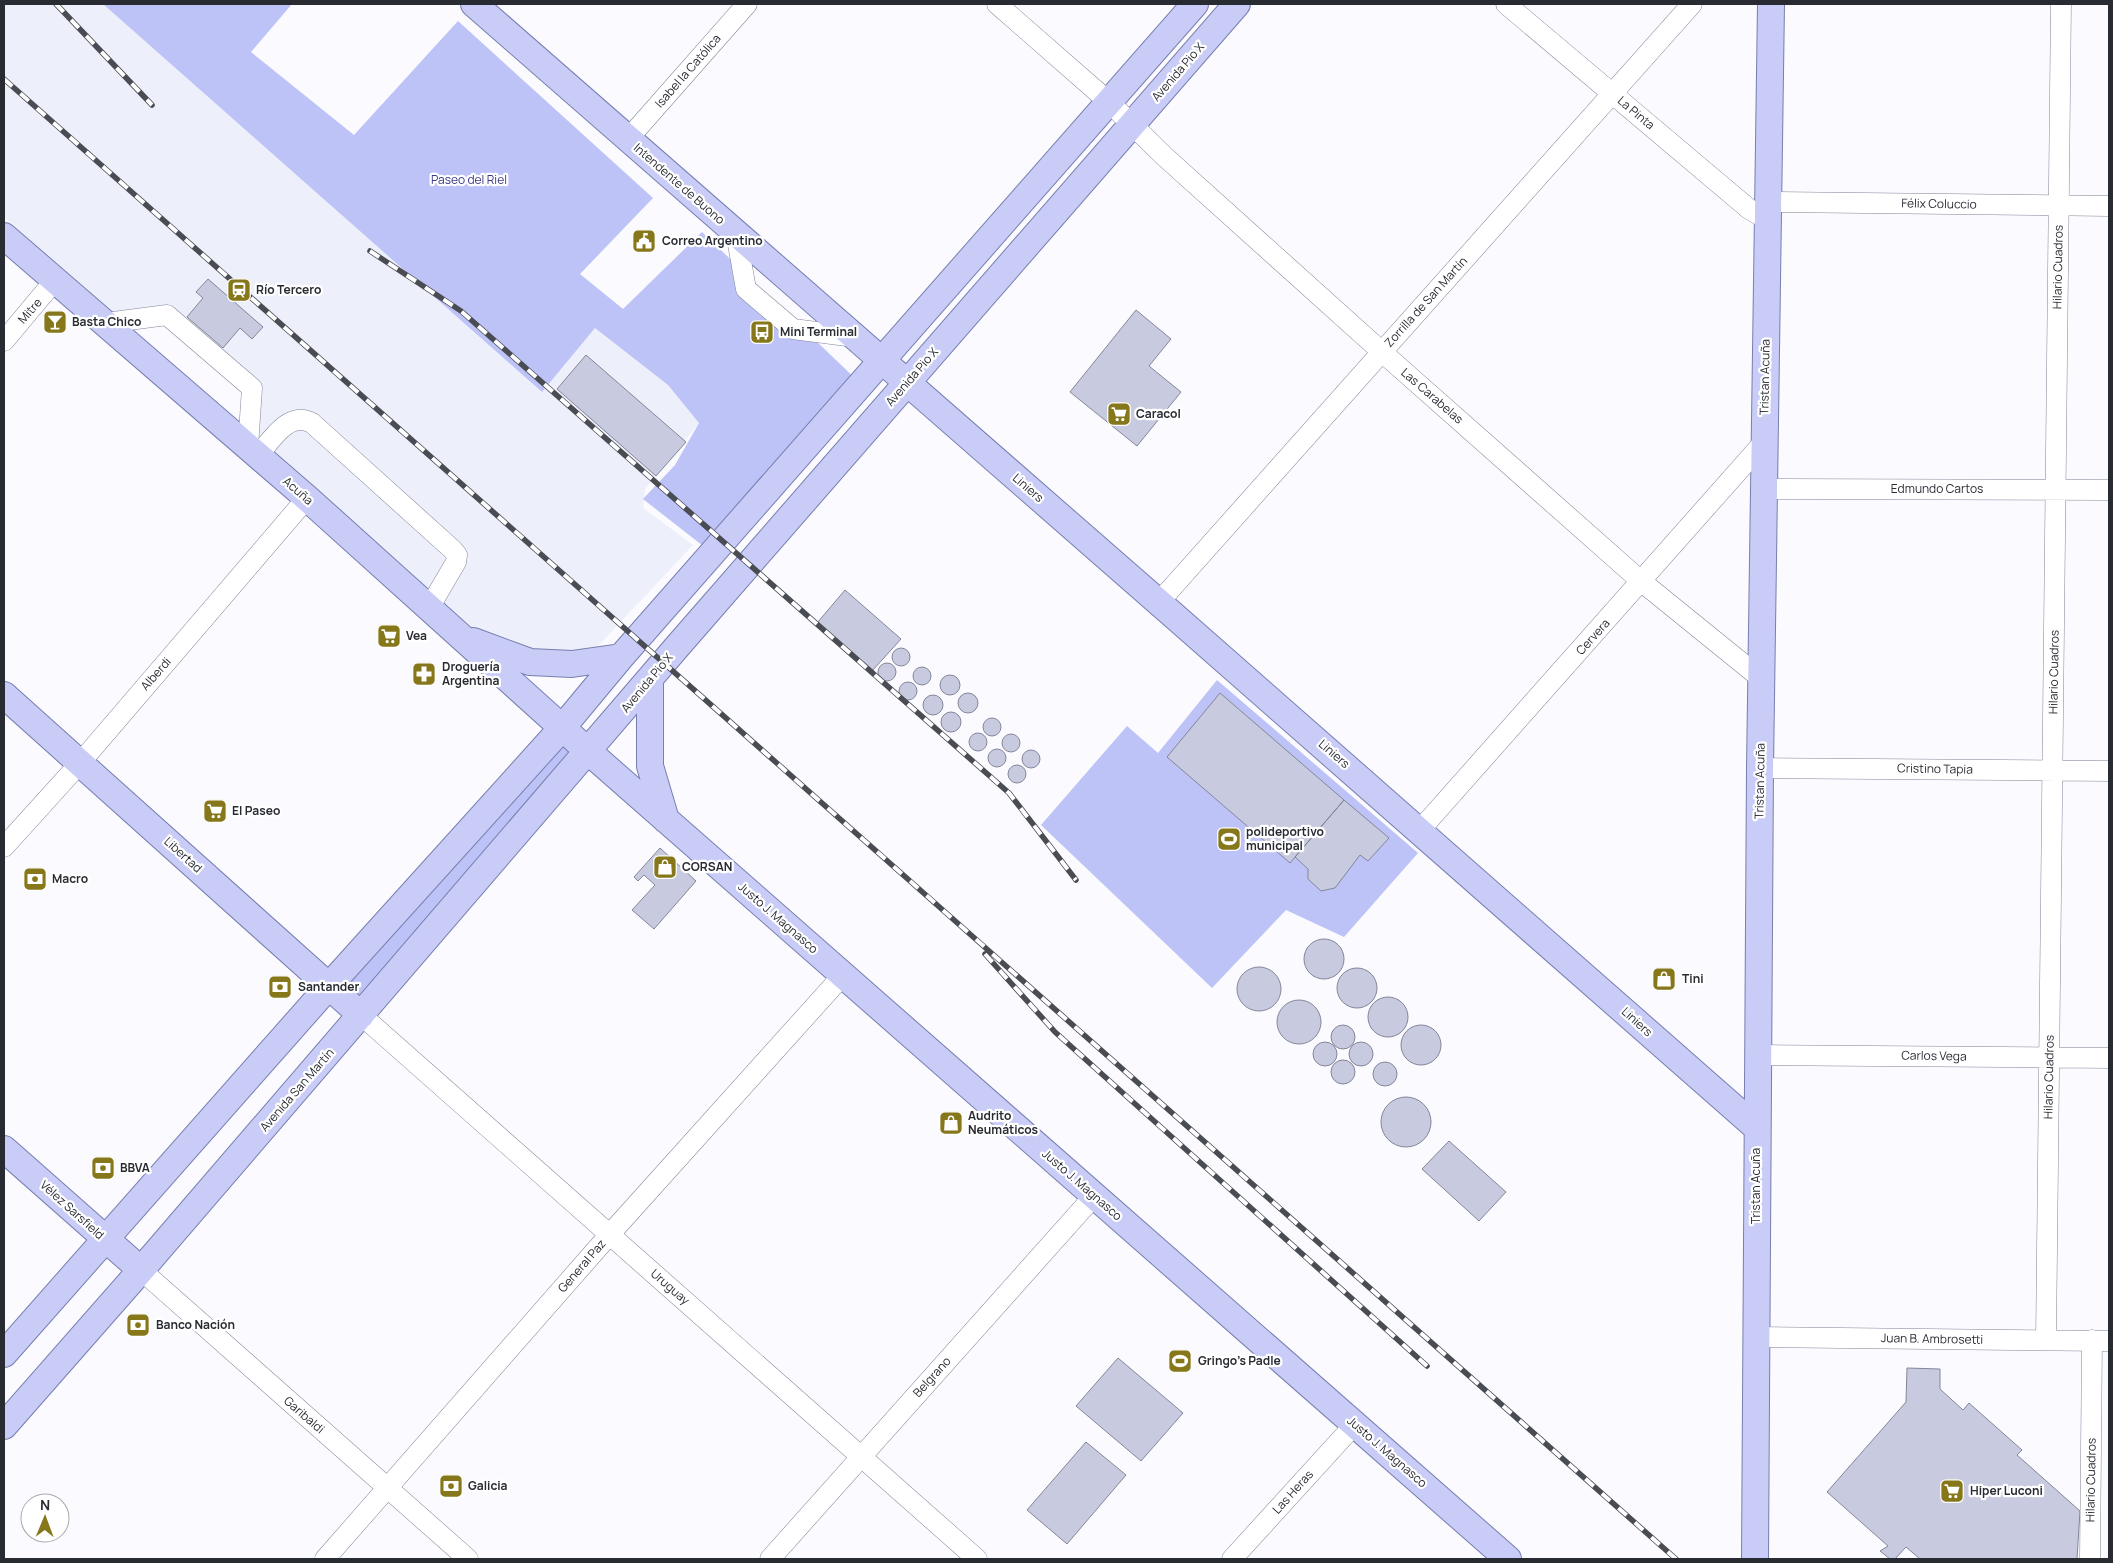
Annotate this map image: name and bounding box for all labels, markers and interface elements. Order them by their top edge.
street label: Isabel la Católica [651,30,724,111]
street label: Avenida Pio X [1147,38,1208,105]
street label: La Pinta [1614,92,1659,133]
street label: Intendente de Buono [630,139,729,228]
park label: Paseo del Riel [431,171,507,188]
street label: Félix Coluccio [1901,194,1977,213]
street label: Hilario Cuadros [2048,225,2067,309]
public building icon: Correo Argentino [631,228,657,254]
place label: Correo Argentino [662,232,763,249]
street label: Zorrilla de San Martín [1380,253,1471,351]
station icon: Río Tercero [226,277,252,303]
place label: Río Tercero [256,281,321,298]
street label: Mitre [14,294,46,327]
bar icon: Basta Chico [42,309,68,335]
place label: Basta Chico [72,313,141,330]
bus stop icon: Mini Terminal [749,319,775,345]
place label: Mini Terminal [780,323,857,340]
street label: Tristan Acuña [1755,339,1774,415]
street label: Avenida Pio X [881,343,942,410]
street label: Las Carabelas [1398,364,1467,427]
supermarket icon: Caracol [1106,401,1132,427]
place label: Caracol [1136,405,1181,422]
street label: Liniers [1009,469,1048,506]
street label: Acuña [279,473,317,509]
street label: Edmundo Cartos [1891,480,1983,497]
street label: Cervera [1572,615,1614,659]
supermarket icon: Vea [376,623,402,649]
place label: Vea [406,627,427,644]
street label: Hilario Cuadros [2044,630,2063,714]
street label: Avenida Pio X [617,649,677,716]
street label: Alberdi [137,654,175,694]
place label: Droguería Argentina [442,658,500,689]
pharmacy icon: Droguería Argentina [411,661,437,687]
street label: Liniers [1315,735,1354,772]
street label: Tristan Acuña [1750,743,1769,819]
street label: Cristino Tapia [1897,759,1973,778]
supermarket icon: El Paseo [202,798,228,824]
place label: El Paseo [232,802,280,819]
place label: polideportivo municipal [1246,823,1324,854]
sports icon: polideportivo municipal [1216,826,1242,852]
street label: Libertad [161,833,206,876]
shop icon: CORSAN [652,854,678,880]
place label: CORSAN [682,858,732,875]
bank icon: Macro [22,866,48,892]
place label: Macro [52,870,88,887]
street label: Justo J. Magnasco [735,878,822,957]
shop icon: Tini [1651,966,1677,992]
place label: Tini [1682,970,1704,987]
bank icon: Santander [267,974,293,1000]
place label: Santander [298,978,359,995]
street label: Liniers [1618,1003,1656,1040]
street label: Hilario Cuadros [2039,1035,2058,1119]
street label: Avenida San Martín [256,1044,338,1135]
street label: Carlos Vega [1901,1046,1967,1065]
place label: Audrito Neumáticos [968,1107,1039,1138]
shop icon: Audrito Neumáticos [938,1110,964,1136]
street label: Justo J. Magnasco [1039,1145,1126,1224]
street label: Tristan Acuña [1747,1148,1764,1224]
bank icon: BBVA [90,1155,116,1181]
place label: BBVA [120,1159,150,1176]
street label: Vélez Sarsfield [37,1176,108,1243]
street label: General Paz [554,1235,609,1296]
street label: Uruguay [647,1265,694,1309]
bank icon: Banco Nación [125,1312,151,1338]
place label: Banco Nación [156,1316,235,1333]
street label: Juan B. Ambrosetti [1881,1329,1983,1348]
sports icon: Gringo's Padle [1167,1348,1193,1374]
place label: Gringo's Padle [1198,1352,1281,1369]
street label: Belgrano [909,1353,954,1401]
street label: Garibaldi [280,1392,328,1437]
street label: Justo J. Magnasco [1344,1412,1431,1491]
street label: Hilario Cuadros [2081,1438,2100,1522]
street label: Las Heras [1268,1466,1317,1517]
bank icon: Galicia [438,1473,464,1499]
place label: Galicia [468,1477,508,1494]
supermarket icon: Hiper Luconi [1939,1478,1965,1504]
place label: Hiper Luconi [1970,1482,2043,1499]
north arrow [20,1493,70,1543]
text: N [40,1495,50,1514]

